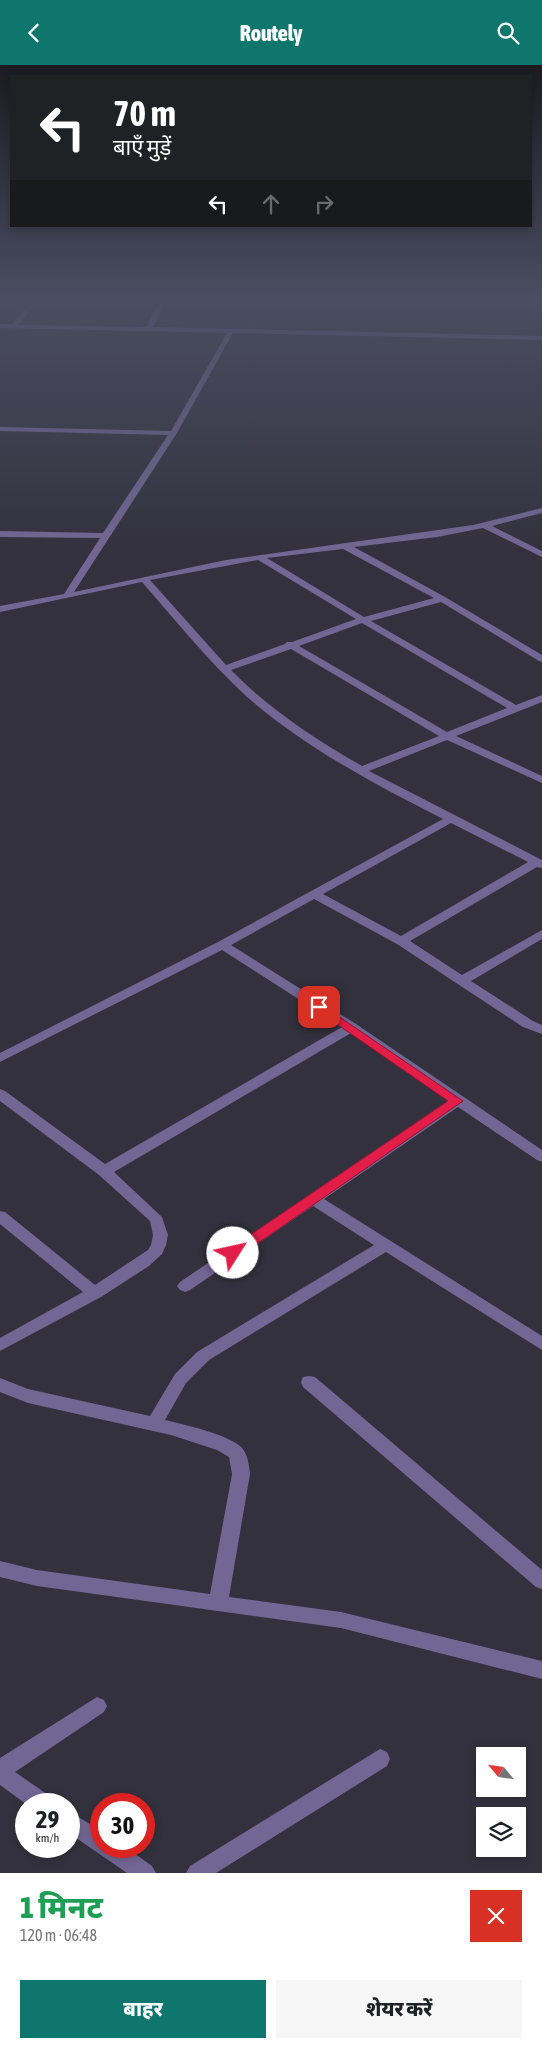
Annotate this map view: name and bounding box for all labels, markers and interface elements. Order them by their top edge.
icon: back [20,19,48,47]
icon: search [494,19,522,47]
text: Routely [240,20,302,46]
text: 70 m [113,93,176,133]
icon: left [30,95,95,160]
text: बाएँ मुड़ें [113,134,171,160]
icon: left [204,190,232,218]
icon: ahead [257,190,285,218]
icon: right [310,190,338,218]
pin [298,986,340,1028]
icon: arrive [305,993,333,1021]
position arrow [206,1226,258,1278]
north arrow [476,1747,526,1797]
map controls [476,1747,526,1857]
speed limit sign: 30 [90,1793,155,1858]
text: 29 [36,1805,59,1833]
button: layers [476,1807,526,1857]
text: km/h [36,1831,59,1845]
text: 1 मिनट [20,1890,103,1924]
button: close [470,1890,522,1942]
text: 120 m · 06:48 [20,1926,97,1944]
button: बाहर [20,1980,266,2038]
button: शेयर करें [276,1980,522,2038]

